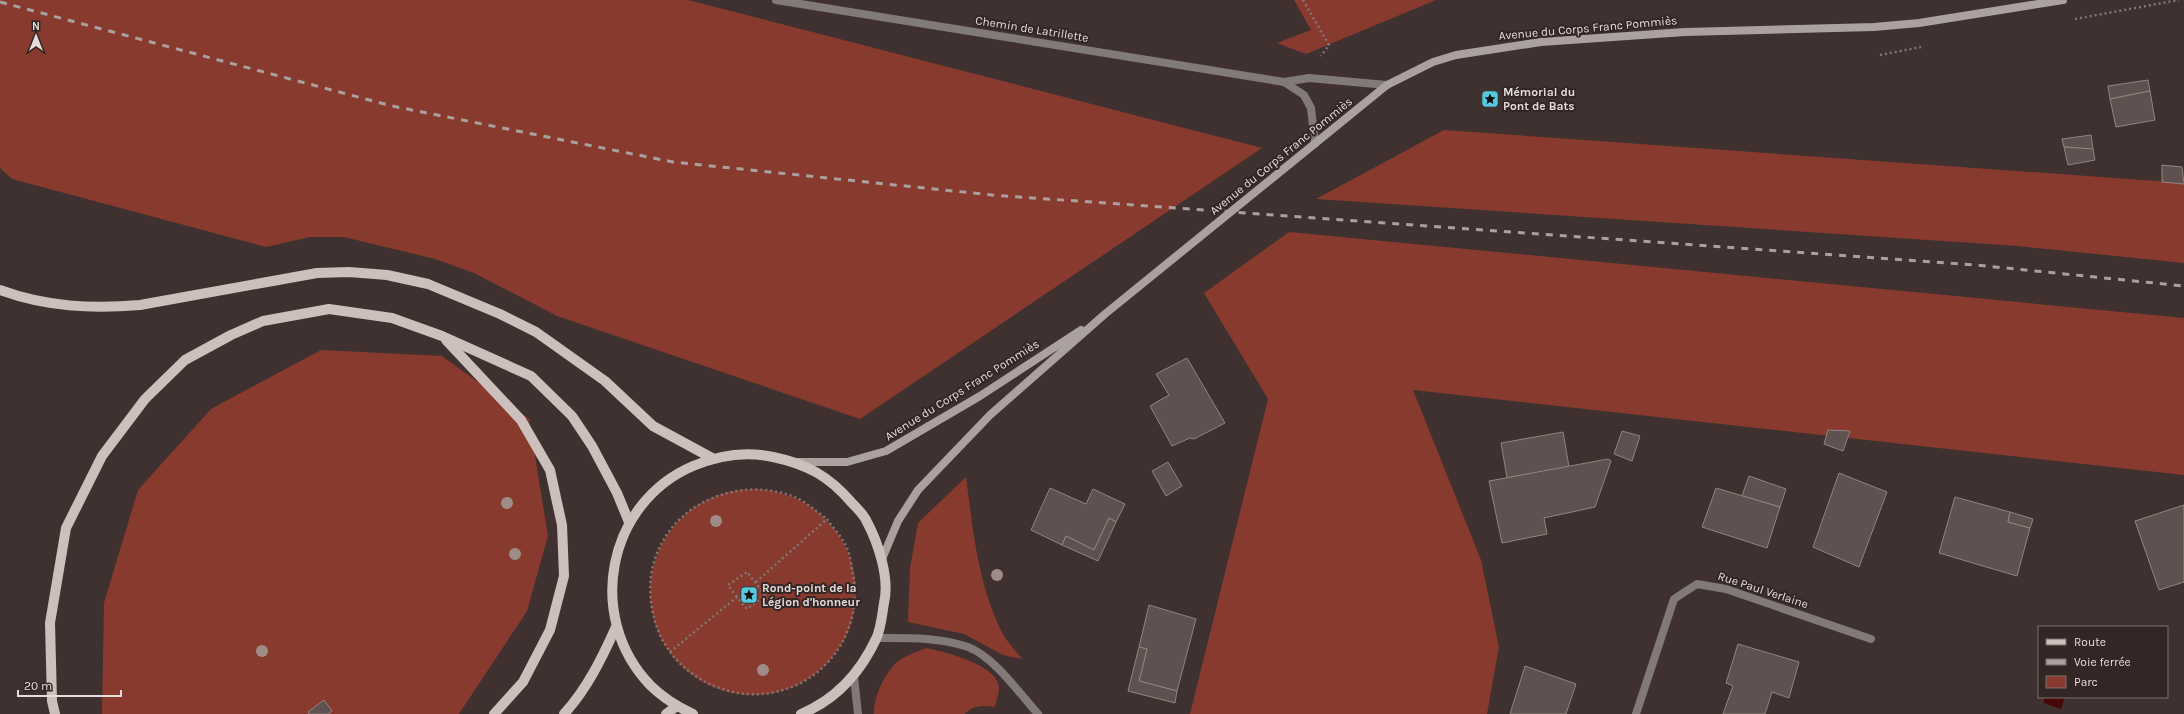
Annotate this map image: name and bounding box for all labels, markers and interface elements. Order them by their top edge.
street label: Chemin de Latrillette [974,13,1090,45]
street label: Avenue du Corps Franc Pommiès [1498,13,1678,43]
north arrow [16,16,56,56]
text: N [32,20,40,33]
place label: Mémorial du Pont de Bats [1503,85,1575,113]
place icon: Mémorial du Pont de Bats [1480,89,1500,109]
street label: Avenue du Corps Franc Pommiès [1207,94,1355,218]
street label: Avenue du Corps Franc Pommiès [882,337,1042,443]
street label: Rue Paul Verlaine [1716,569,1810,611]
place label: Rond-point de la Légion d'honneur [762,581,860,609]
place icon: Rond-point de la Légion d'honneur [739,585,759,605]
legend [2038,626,2168,698]
text: Route [2074,635,2106,649]
text: Voie ferrée [2074,655,2131,669]
scale bar [18,672,121,698]
text: Parc [2074,675,2098,689]
text: 20 m [24,679,52,693]

